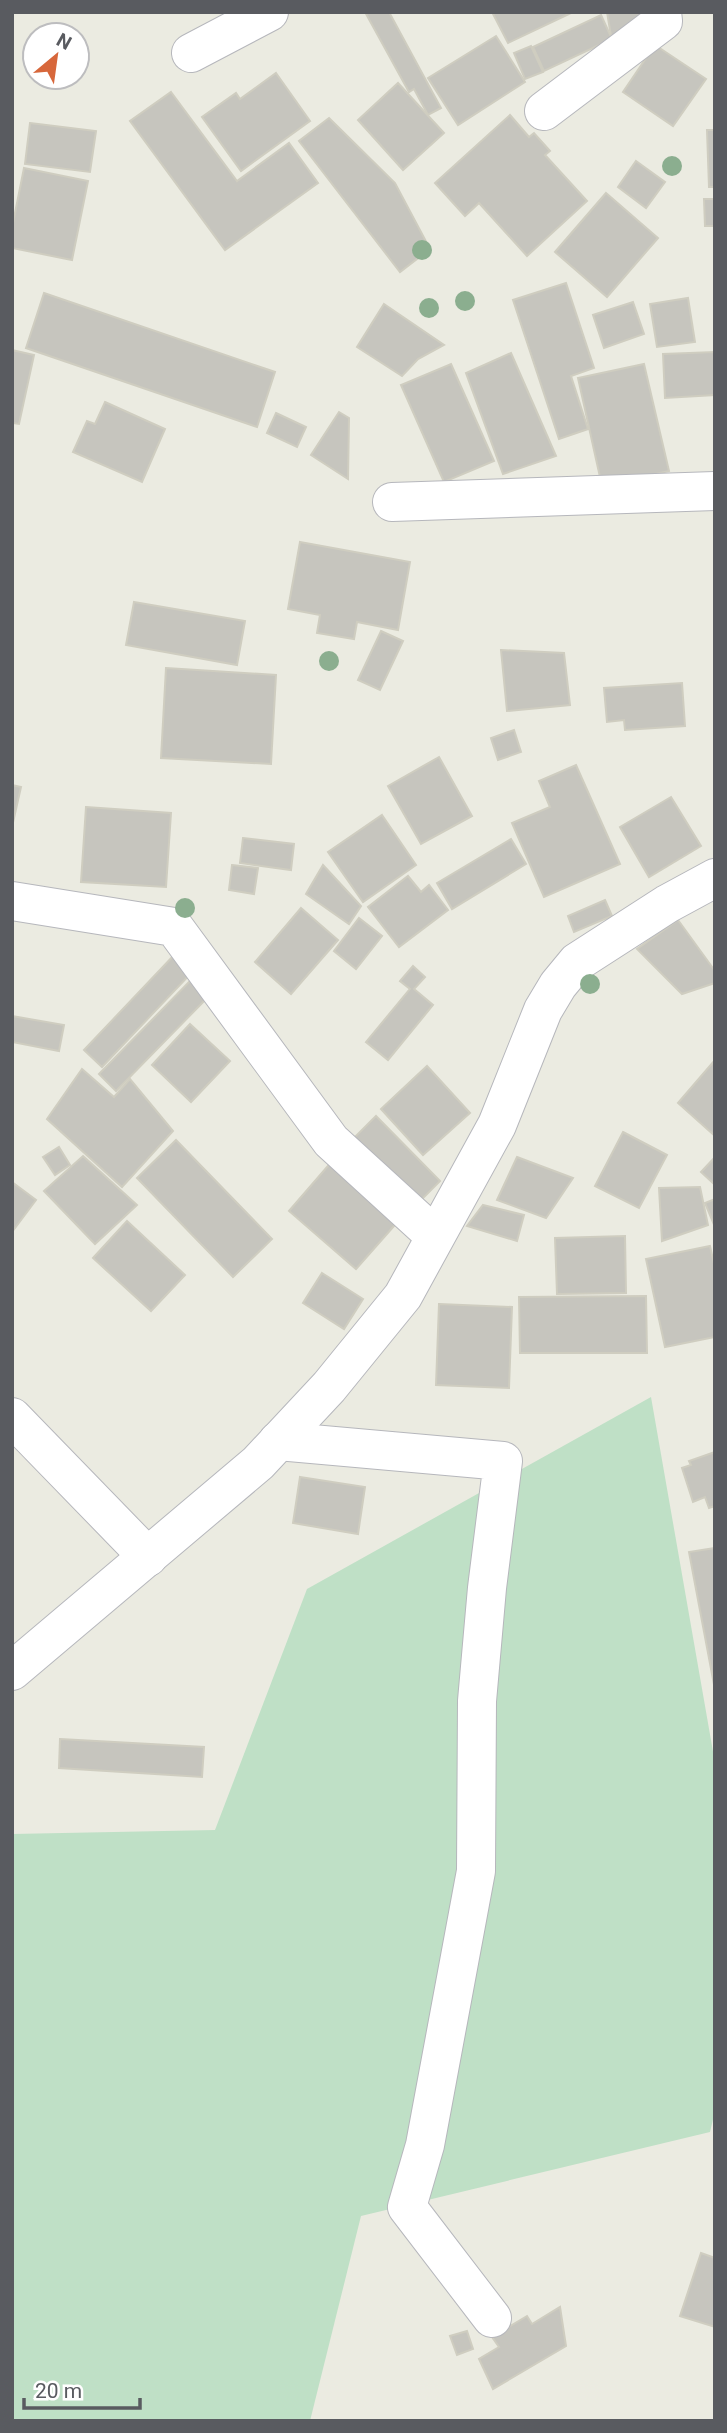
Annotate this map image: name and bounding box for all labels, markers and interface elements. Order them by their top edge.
north arrow [21,21,91,91]
text: N [53,28,75,55]
scale bar [24,2366,140,2410]
text: 20 m [35,2379,82,2403]

